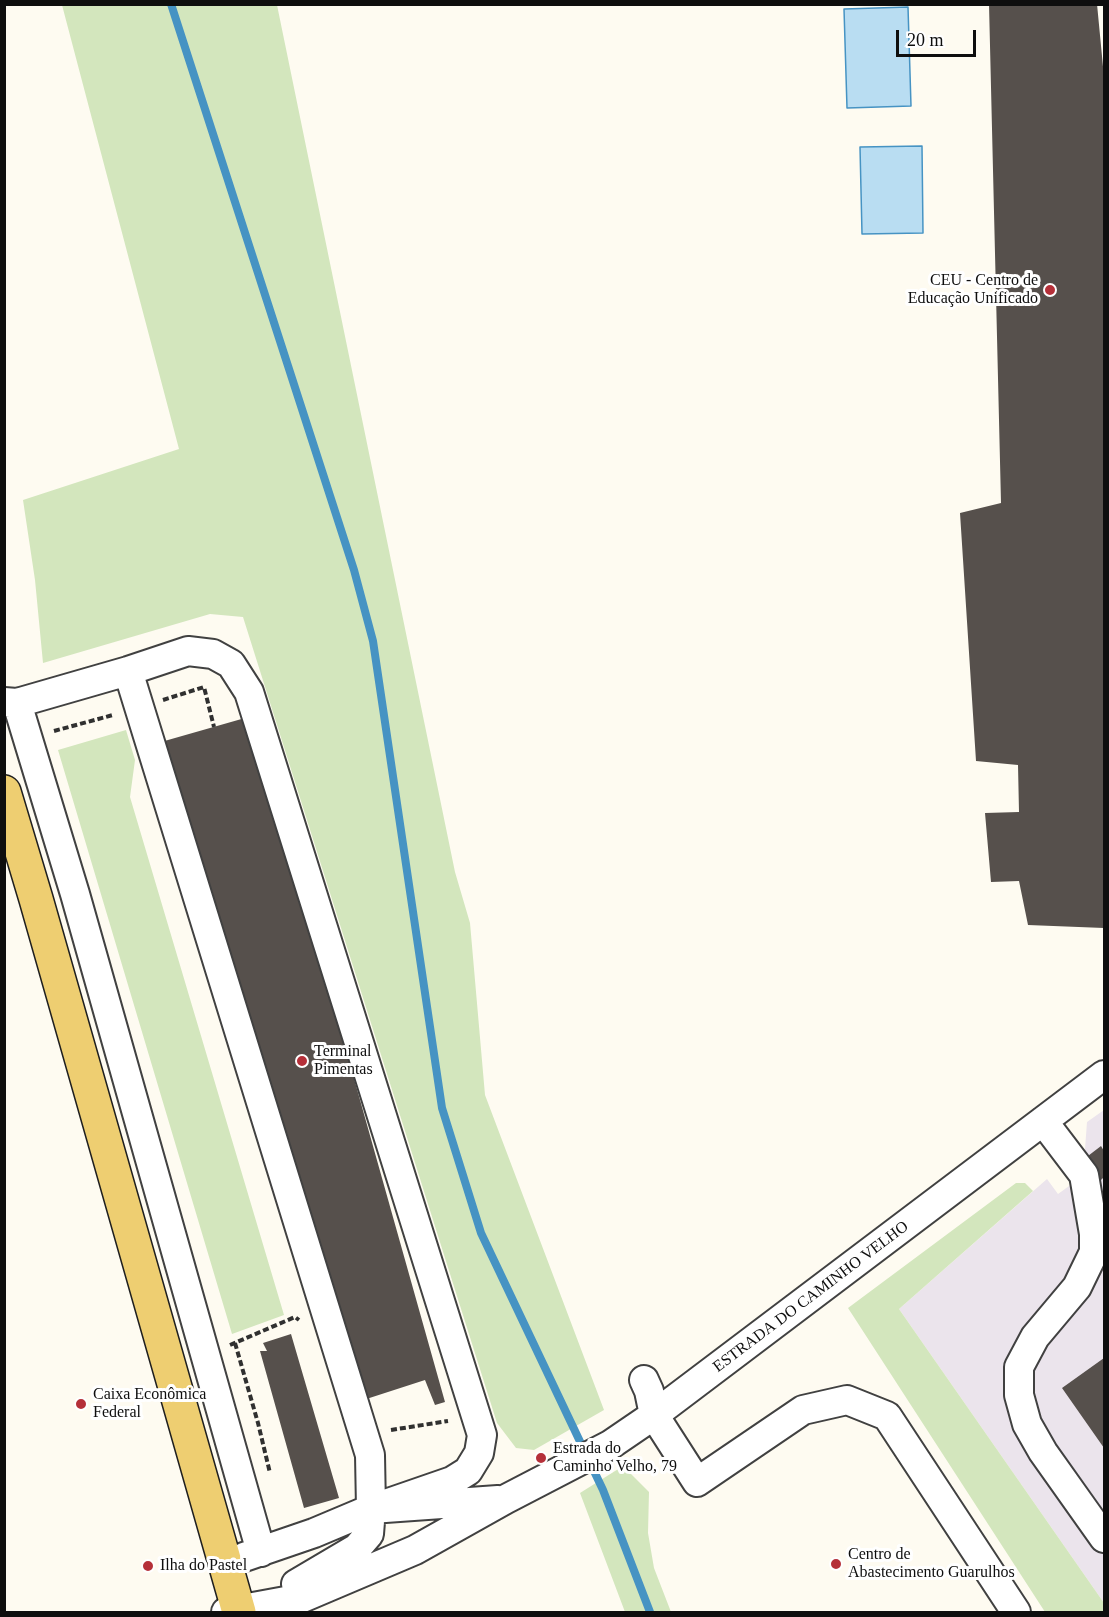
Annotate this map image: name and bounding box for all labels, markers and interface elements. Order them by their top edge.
scale bar [899,18,978,56]
text: 20 m [907,30,944,50]
place label: CEU - Centro de Educação Unificado [908,271,1038,309]
marker: CEU - Centro de Educação Unificado [1043,283,1057,297]
place label: Terminal Pimentas [314,1042,373,1080]
marker: Terminal Pimentas [295,1054,309,1068]
street label: ESTRADA DO CAMINHO VELHO [710,1217,912,1377]
place label: Caixa Econômica Federal [93,1385,206,1423]
marker: Caixa Econômica Federal [74,1397,88,1411]
place label: Estrada do Caminho Velho, 79 [553,1439,677,1477]
marker: Estrada do Caminho Velho, 79 [534,1451,548,1465]
place label: Centro de Abastecimento Guarulhos [848,1545,1015,1583]
place label: Ilha do Pastel [160,1556,247,1576]
marker: Centro de Abastecimento Guarulhos [829,1557,843,1571]
marker: Ilha do Pastel [141,1559,155,1573]

